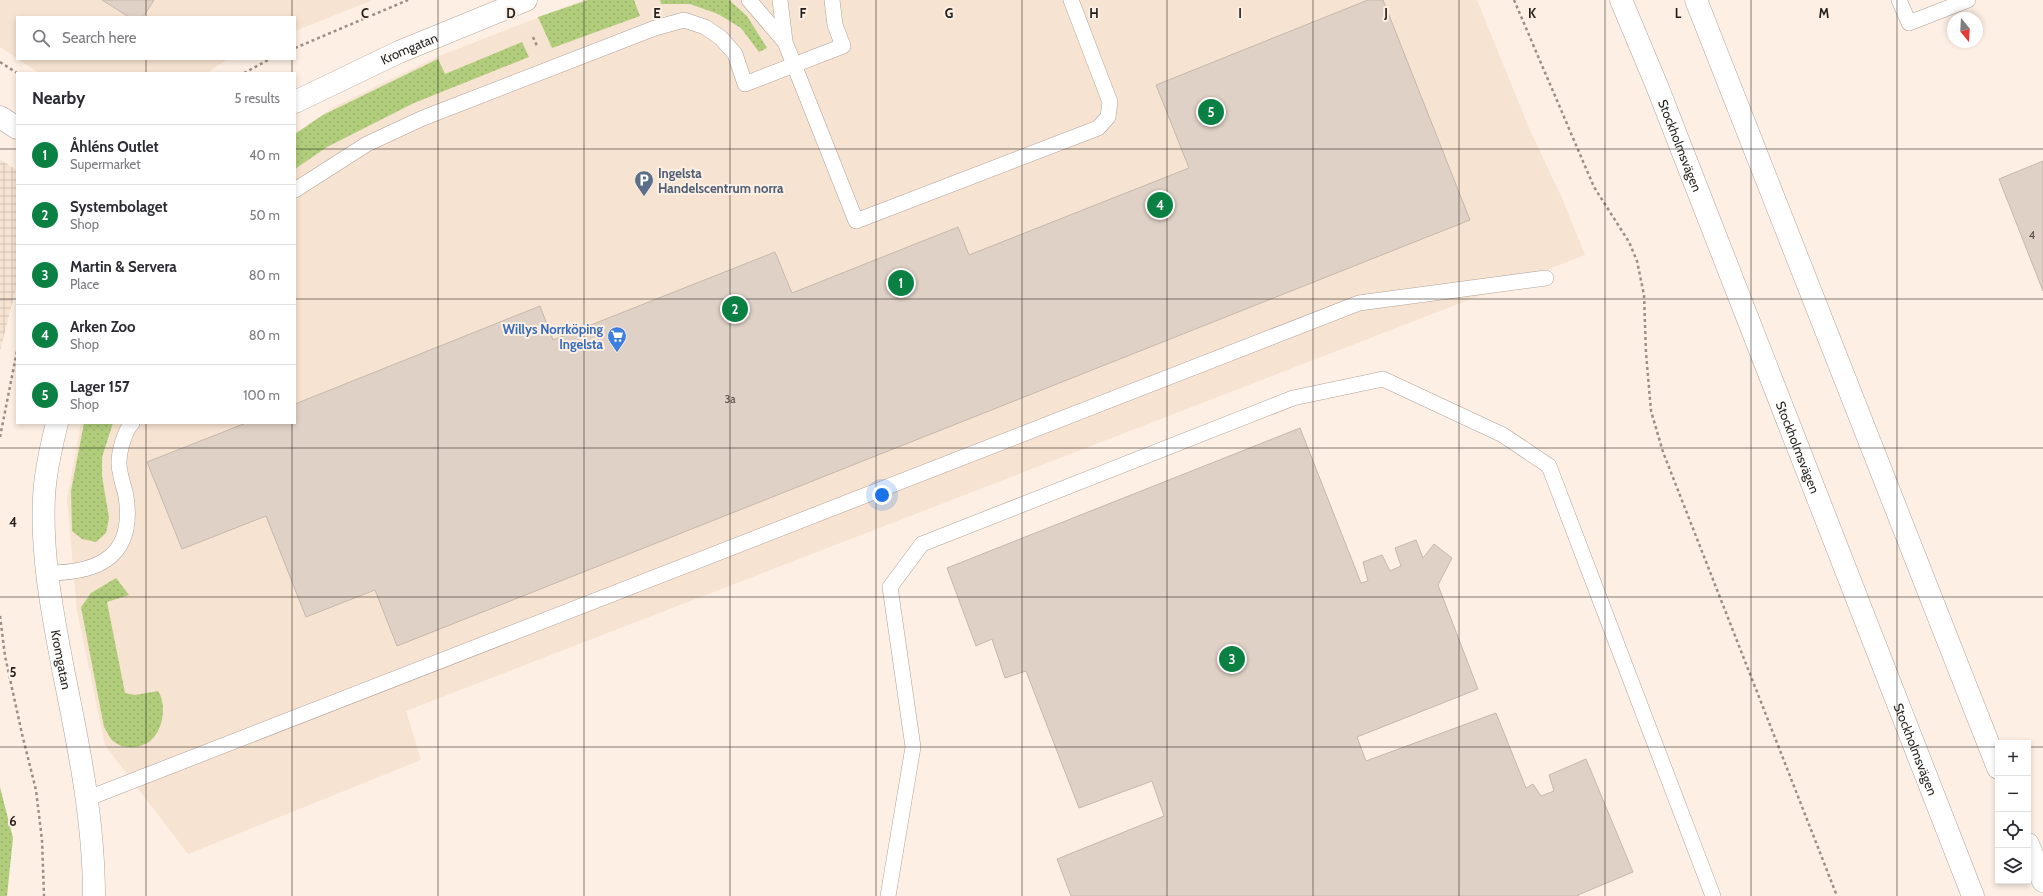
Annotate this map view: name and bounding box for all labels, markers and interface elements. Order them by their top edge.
text: C [361,5,369,21]
text: D [506,5,516,21]
text: E [653,5,661,21]
text: F [800,5,807,21]
text: G [945,5,954,21]
text: H [1089,5,1099,21]
text: I [1238,5,1242,21]
text: J [1383,5,1388,21]
text: K [1528,5,1537,21]
text: L [1675,5,1682,21]
text: M [1819,5,1830,21]
north arrow [1947,12,1983,48]
search box [16,16,296,60]
icon: search [30,27,52,49]
text: Search here [62,29,137,47]
street label: Kromgatan [378,29,440,68]
text: Nearby [32,88,85,108]
text: 5 results [234,90,280,106]
pin: 5 [1198,97,1224,127]
street label: Stockholmsvägen [1655,97,1705,194]
text: Åhléns Outlet [70,138,159,156]
text: 1 [43,147,47,163]
text: 40 m [249,147,280,163]
text: Supermarket [70,156,141,172]
place label: Ingelsta Handelscentrum norra [658,165,784,196]
parking icon: Ingelsta Handelscentrum norra [633,169,655,197]
pin: 4 [1147,190,1173,220]
text: Systembolaget [70,198,168,216]
text: 2 [42,207,48,223]
text: 50 m [250,207,280,223]
text: Shop [70,216,99,232]
house number: 4 [2029,228,2036,242]
text: Martin & Servera [70,258,177,276]
text: 3 [41,267,49,283]
text: 80 m [249,267,280,283]
pin: 1 [888,268,914,298]
text: Place [70,276,99,292]
pin: 2 [722,294,748,324]
text: Arken Zoo [70,318,136,336]
place label: Willys Norrköping Ingelsta [503,321,604,352]
supermarket icon: Willys Norrköping Ingelsta [606,325,628,353]
text: 4 [41,327,49,343]
text: 80 m [249,327,280,343]
text: Shop [70,336,99,352]
text: Lager 157 [70,378,130,396]
text: 5 [42,387,48,403]
text: 100 m [243,387,280,403]
house number: 3a [724,392,736,406]
text: Shop [70,396,99,412]
street label: Stockholmsvägen [1773,399,1823,496]
your location [872,485,892,505]
text: 4 [9,514,17,530]
street label: Kromgatan [48,628,75,691]
pin: 3 [1219,644,1245,674]
text: 5 [10,664,17,680]
street label: Stockholmsvägen [1890,701,1941,798]
map controls [1995,740,2031,884]
button: + [1995,740,2031,776]
button: − [1995,776,2031,812]
button: locate [1995,812,2031,848]
text: 6 [9,813,17,829]
button: layers [1995,848,2031,884]

